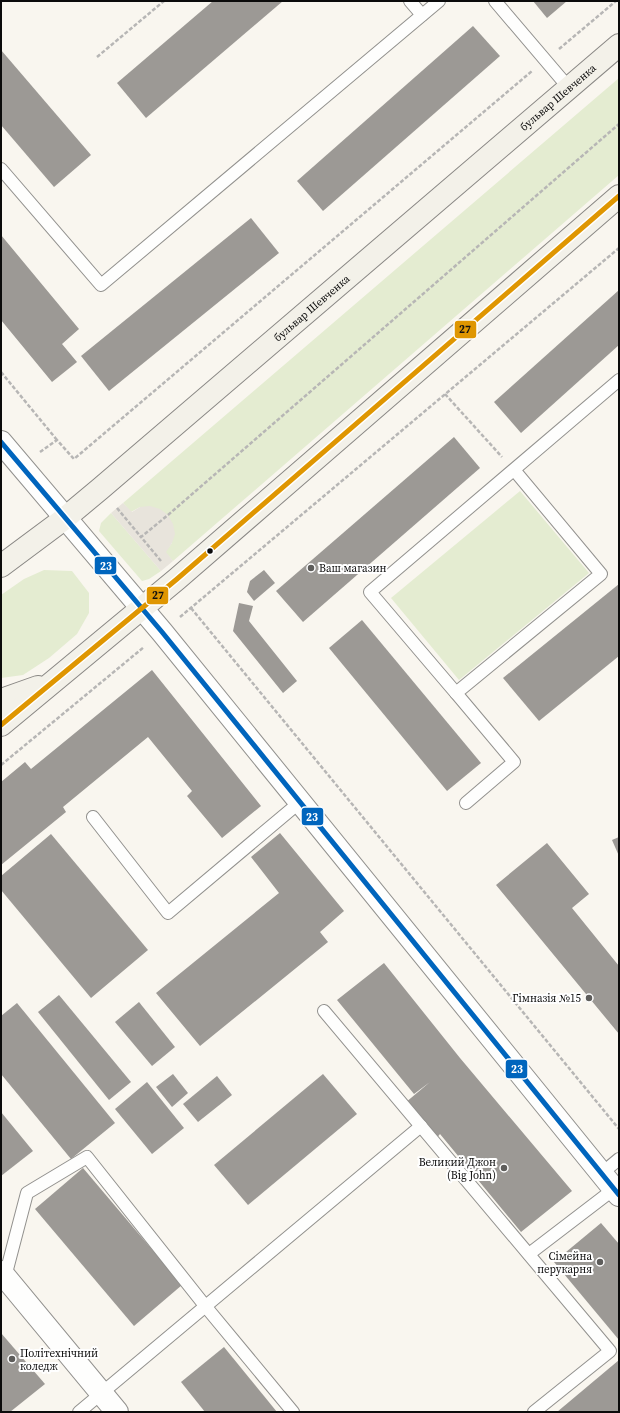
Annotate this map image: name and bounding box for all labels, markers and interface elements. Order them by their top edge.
street label: бульвар Шевченка [517,60,599,134]
street label: бульвар Шевченка [270,271,353,345]
line badge: 27 [454,320,477,339]
text: 27 [459,322,471,337]
unlabelled marker [205,546,215,556]
line badge: 23 [94,556,117,575]
text: 23 [100,559,112,574]
place label: Ваш магазин [319,561,386,576]
marker: Ваш магазин [306,563,316,573]
line badge: 27 [146,586,169,605]
text: 27 [152,588,164,603]
line badge: 23 [301,807,324,826]
text: 23 [306,810,318,825]
place label: Гімназія №15 [512,991,581,1006]
marker: Гімназія №15 [584,993,594,1003]
line badge: 23 [505,1059,528,1079]
text: 23 [511,1062,523,1077]
place label: Великий Джон (Big John) [419,1155,496,1183]
marker: Великий Джон (Big John) [499,1163,509,1173]
place label: Сімейна перукарня [537,1249,592,1277]
marker: Сімейна перукарня [595,1257,605,1267]
place label: Політехнічний коледж [20,1346,98,1374]
marker: Політехнічний коледж [7,1354,17,1364]

